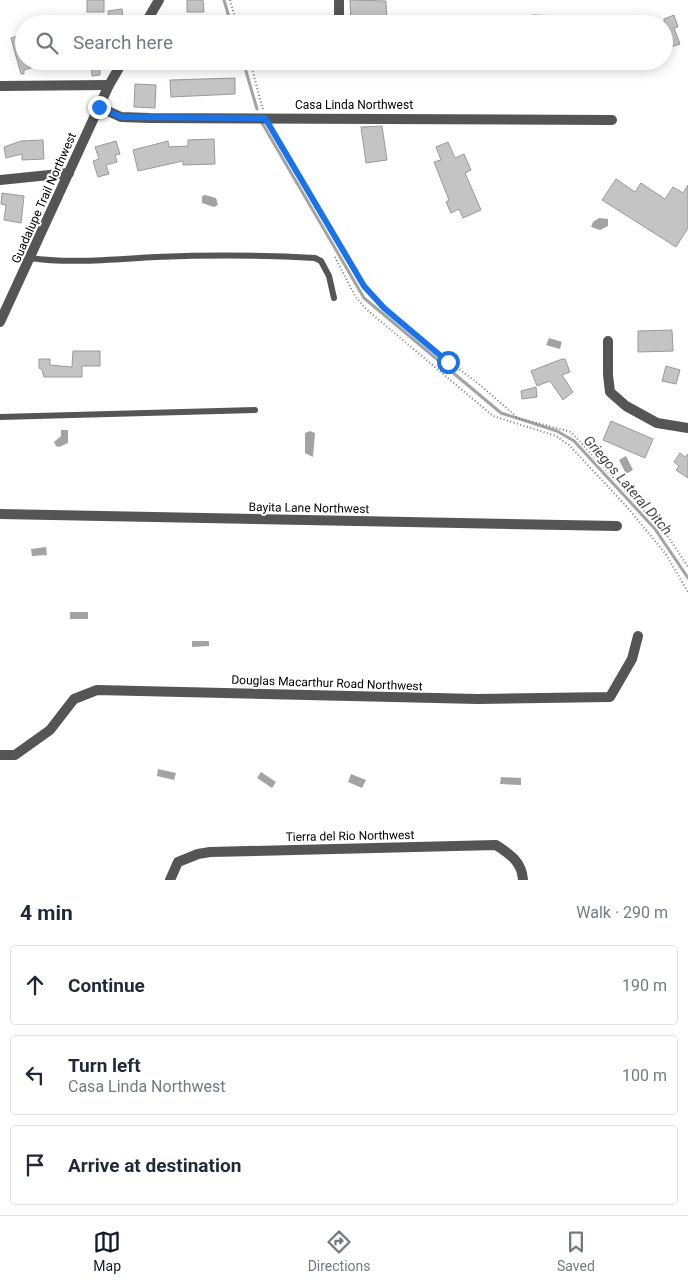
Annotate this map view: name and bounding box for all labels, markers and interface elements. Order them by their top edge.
search box [15,15,673,70]
icon: search [33,29,61,57]
text: Search here [73,31,173,54]
route end [88,96,111,119]
street label: Casa Linda Northwest [295,98,413,112]
street label: Guadalupe Trail Northwest [9,130,79,266]
route start [437,351,460,374]
water label: Griegos Lateral Ditch [581,432,675,538]
street label: Bayita Lane Northwest [249,500,370,516]
street label: Douglas Macarthur Road Northwest [231,673,423,693]
street label: Tierra del Rio Northwest [285,828,415,844]
text: 4 min [20,901,73,925]
text: Walk · 290 m [576,903,668,922]
icon: ahead [21,971,49,999]
text: Continue [68,974,145,997]
text: 190 m [622,976,667,995]
text: Turn left [68,1054,141,1077]
icon: left [21,1061,49,1089]
text: 100 m [622,1066,667,1085]
text: Casa Linda Northwest [68,1077,225,1096]
icon: arrive [21,1151,49,1179]
text: Arrive at destination [68,1154,241,1177]
tab: Map [93,1228,121,1274]
tab: Directions [308,1228,371,1274]
tab: Saved [557,1228,595,1274]

